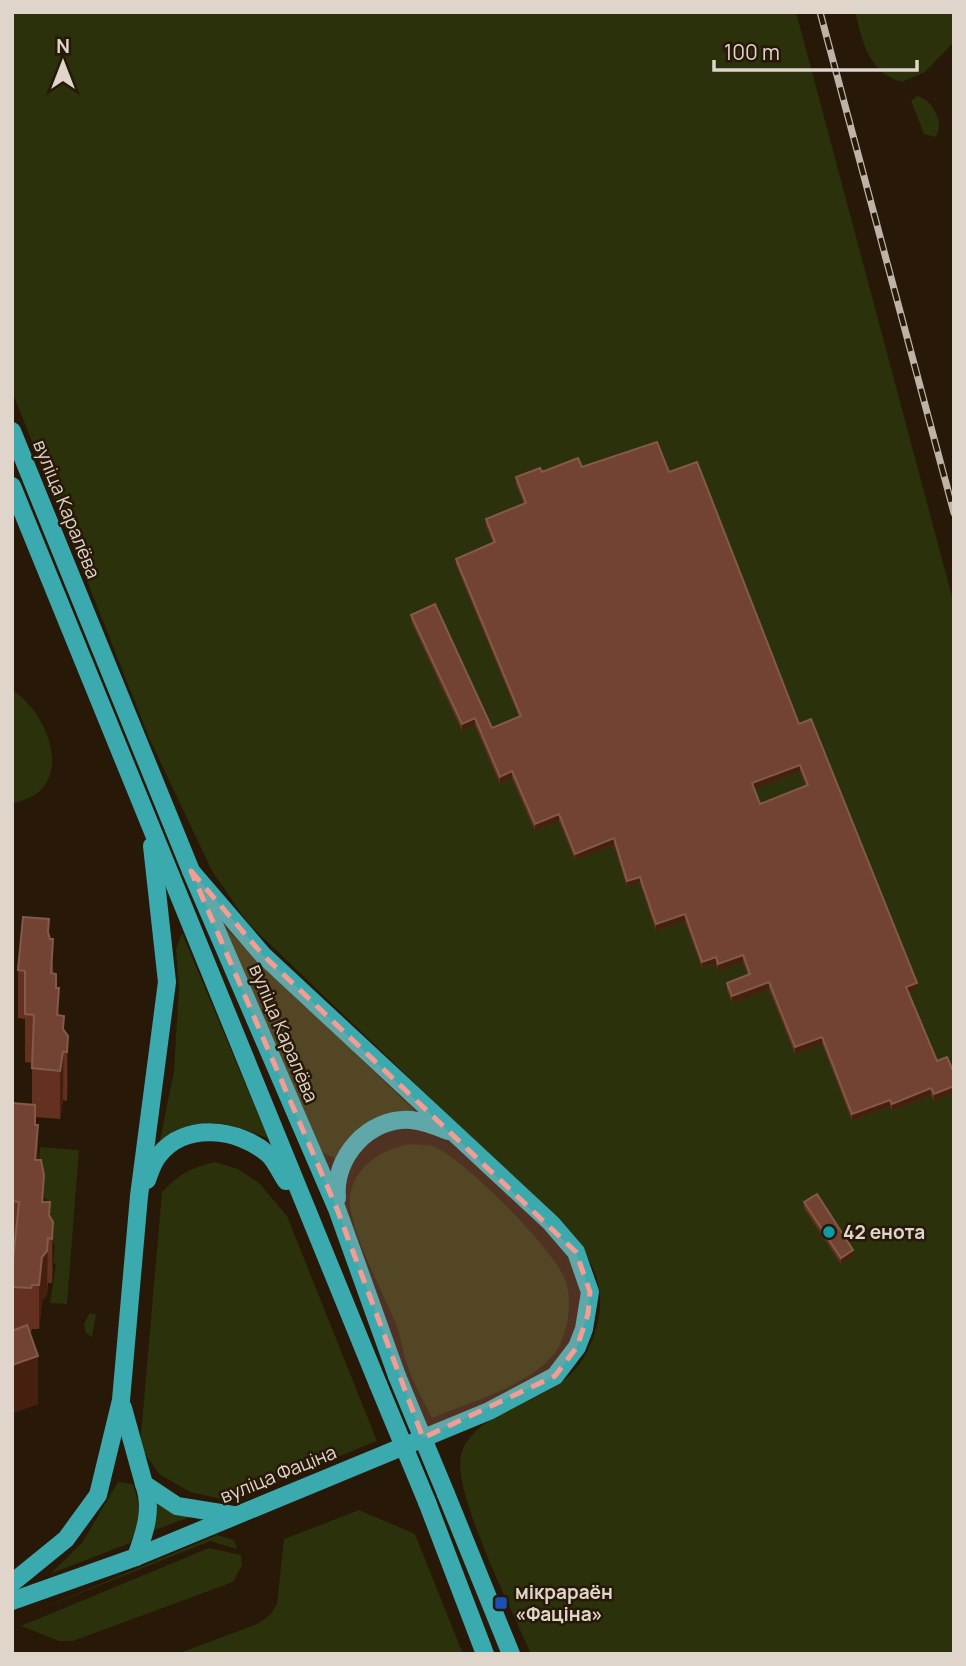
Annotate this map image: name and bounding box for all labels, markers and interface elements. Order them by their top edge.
north arrow [28,28,98,98]
scale bar [714,28,917,72]
text: N [56,33,70,59]
text: 100 m [724,38,780,66]
street label: вуліца Каралёва [27,436,107,582]
street label: вуліца Каралёва [243,960,325,1106]
place label: 42 енота [843,1219,925,1245]
marker: 42 енота [821,1224,837,1240]
street label: вуліца Фаціна [216,1439,340,1509]
place label: мікрараён «Фаціна» [515,1579,613,1627]
marker: мікрараён «Фаціна» [493,1595,509,1611]

